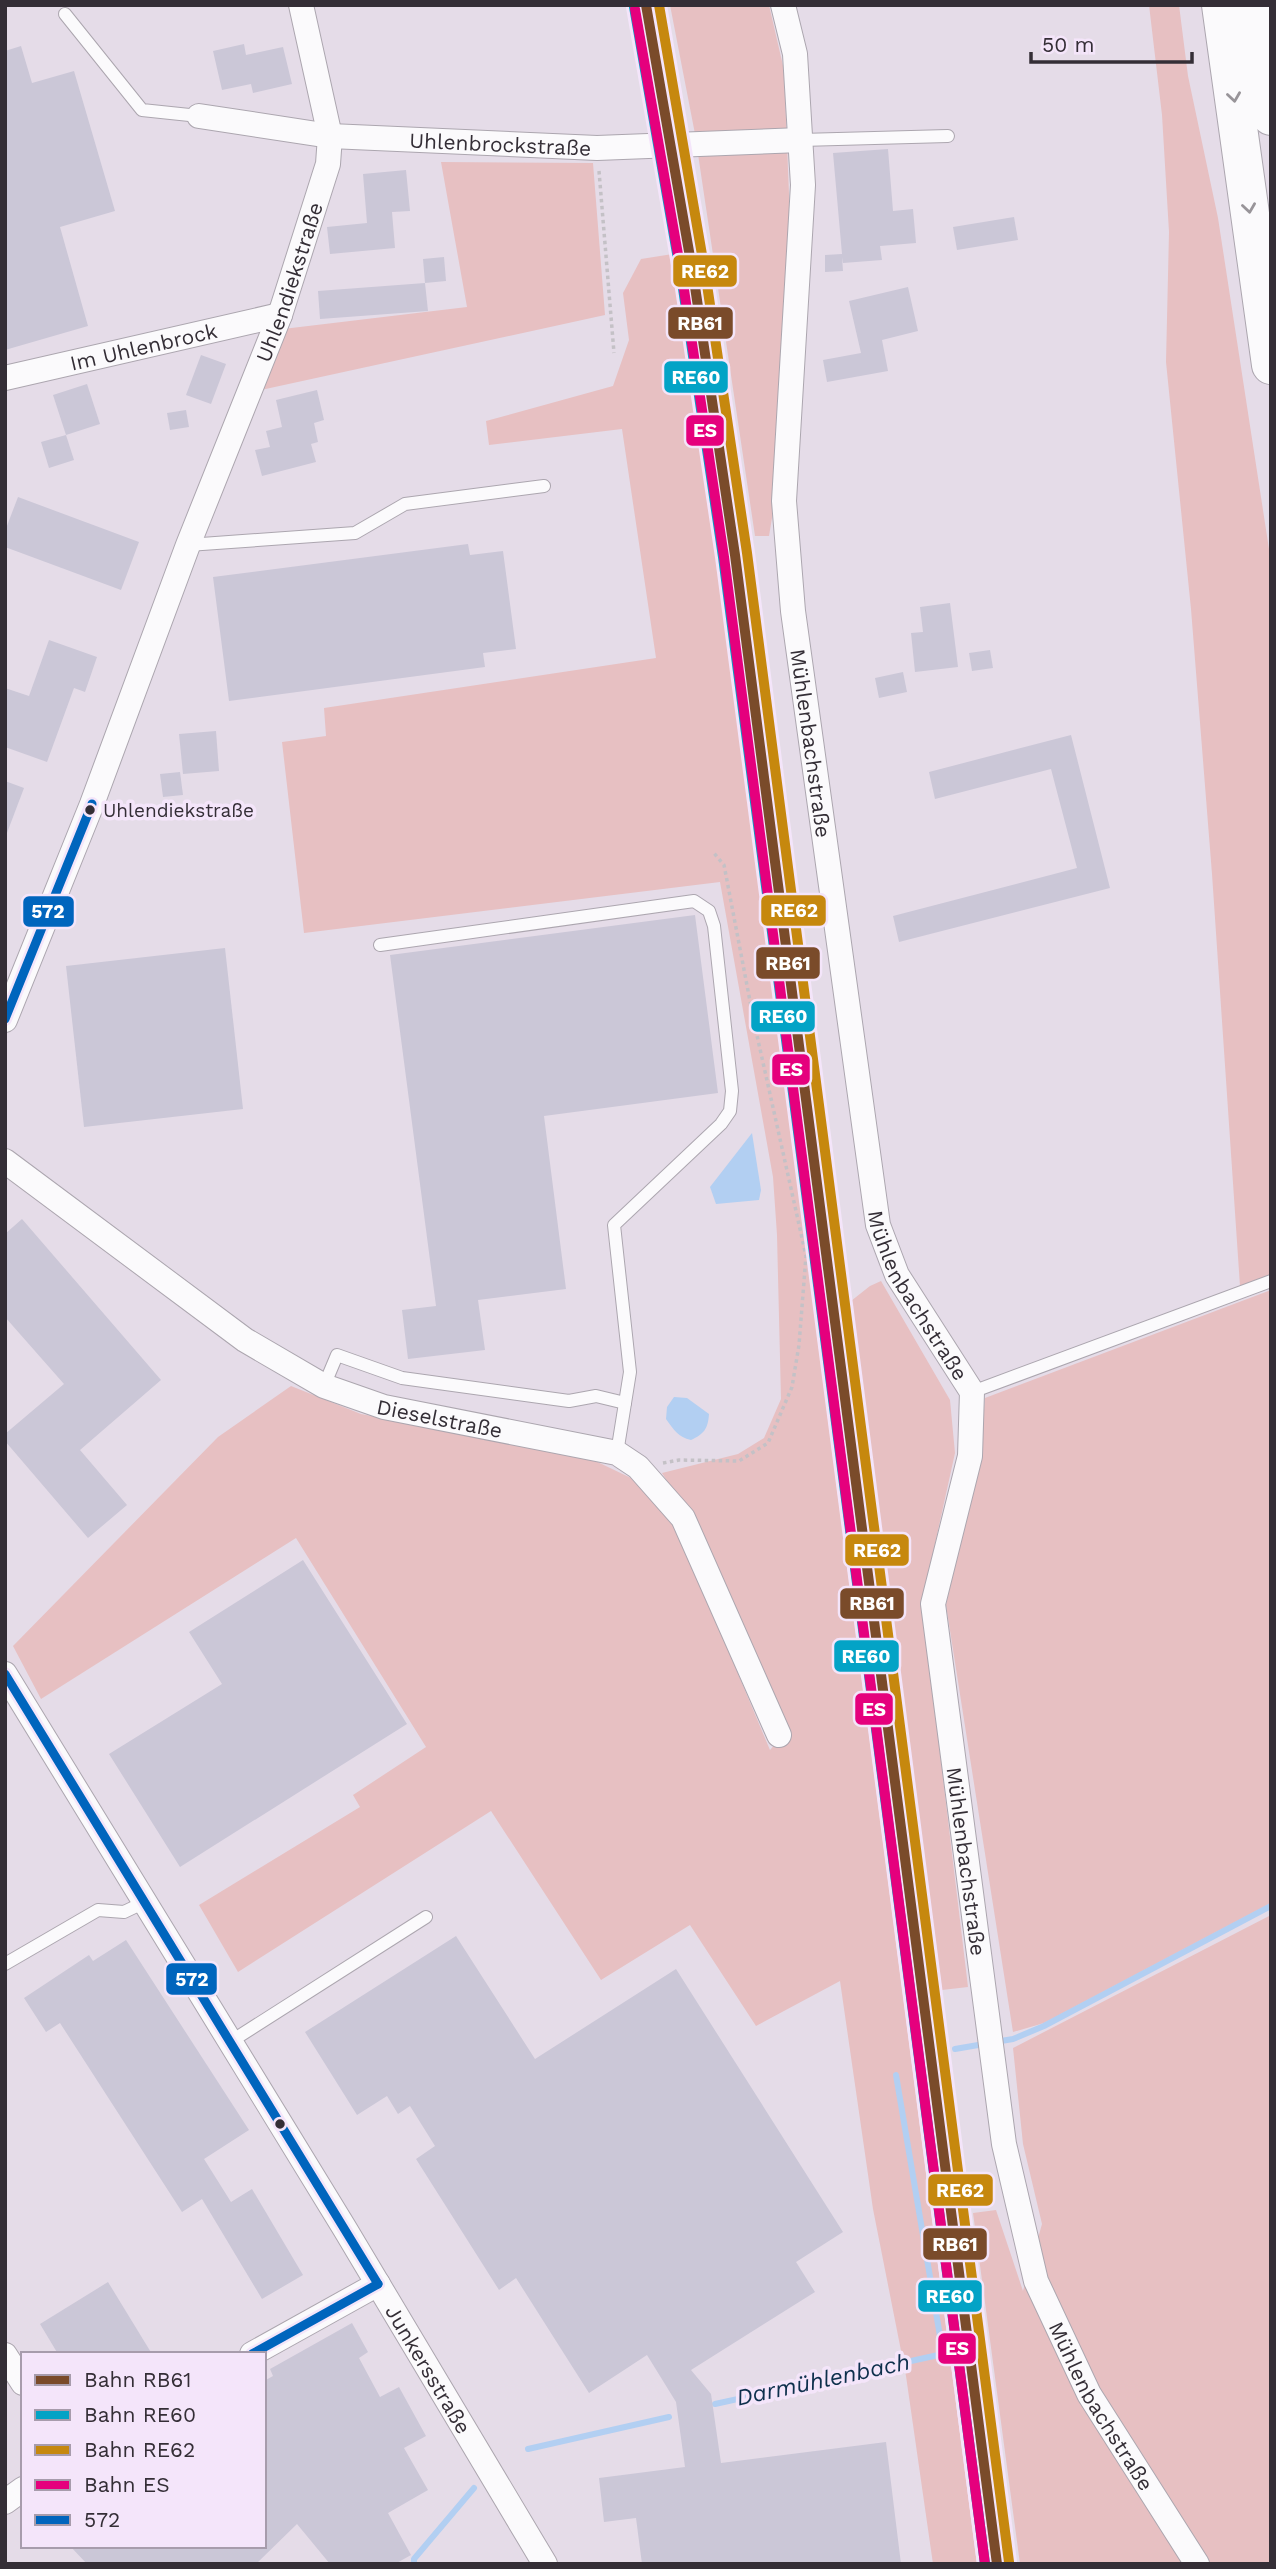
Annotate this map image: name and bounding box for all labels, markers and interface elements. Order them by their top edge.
scale bar [1031,21,1192,65]
text: 50 m [1042,32,1094,57]
one-way arrow [1226,91,1241,103]
street label: Uhlenbrockstraße [409,127,592,160]
street label: Uhlendiekstraße [250,199,328,365]
one-way arrow [1241,202,1256,214]
line badge: RE62 [672,254,738,288]
text: RE62 [681,260,729,283]
line badge: RB61 [667,306,734,340]
text: RB61 [677,312,723,335]
street label: Im Uhlenbrock [67,317,220,375]
line badge: RE60 [663,360,729,394]
text: RE60 [671,366,721,389]
line badge: ES [685,414,725,447]
text: ES [693,419,717,442]
street label: Mühlenbachstraße [786,647,837,839]
place label: Uhlendiekstraße [103,799,254,822]
marker: Uhlendiekstraße [83,803,97,817]
line badge: RE62 [760,894,827,927]
line badge: 572 [22,895,75,928]
text: RE62 [770,899,818,922]
text: 572 [31,900,65,923]
line badge: RB61 [755,946,821,980]
text: RB61 [765,952,811,975]
line badge: RE60 [750,1000,816,1033]
text: RE60 [758,1005,808,1028]
line badge: ES [771,1053,811,1086]
text: ES [779,1058,803,1081]
street label: Mühlenbachstraße [864,1209,973,1385]
street label: Dieselstraße [375,1393,505,1443]
line badge: RE62 [844,1533,910,1567]
text: RE62 [853,1539,901,1562]
line badge: RB61 [839,1587,905,1620]
text: RB61 [849,1592,895,1615]
line badge: RE60 [833,1639,900,1673]
text: RE60 [841,1645,891,1668]
line badge: ES [854,1692,894,1726]
text: ES [862,1698,886,1721]
street label: Mühlenbachstraße [942,1765,992,1957]
line badge: 572 [165,1962,218,1996]
text: 572 [175,1968,209,1991]
unlabelled marker [273,2117,287,2131]
line badge: RE62 [927,2173,994,2207]
text: RE62 [936,2179,984,2202]
line badge: RB61 [922,2227,988,2261]
text: RB61 [932,2233,978,2256]
line badge: RE60 [917,2279,983,2313]
text: RE60 [925,2285,975,2308]
street label: Junkersstraße [381,2300,477,2438]
street label: Mühlenbachstraße [1044,2317,1159,2495]
line badge: ES [937,2332,977,2365]
text: ES [945,2337,969,2360]
water label: Darmühlenbach [734,2348,912,2412]
legend [21,2352,266,2548]
text: Bahn RB61 [84,2367,191,2392]
text: Bahn RE60 [84,2402,196,2427]
text: Bahn RE62 [84,2437,195,2462]
text: Bahn ES [84,2472,170,2497]
text: 572 [84,2507,120,2532]

